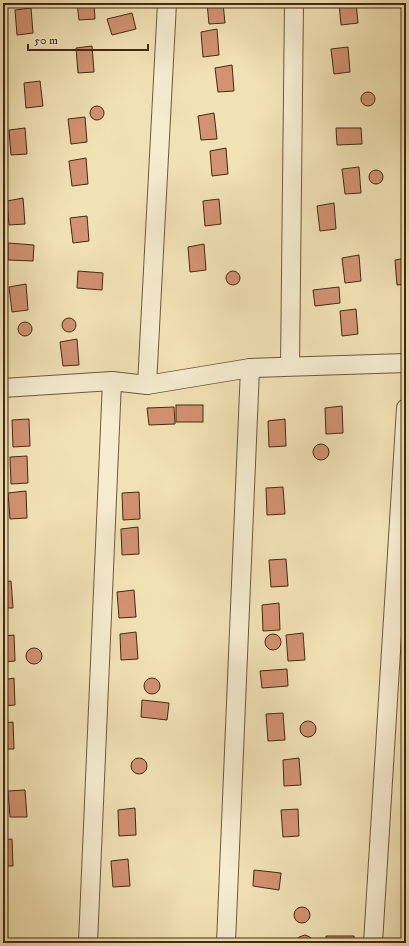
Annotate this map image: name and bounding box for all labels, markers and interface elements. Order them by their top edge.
scale bar [28,26,148,52]
text: 50 m [34,33,58,48]

